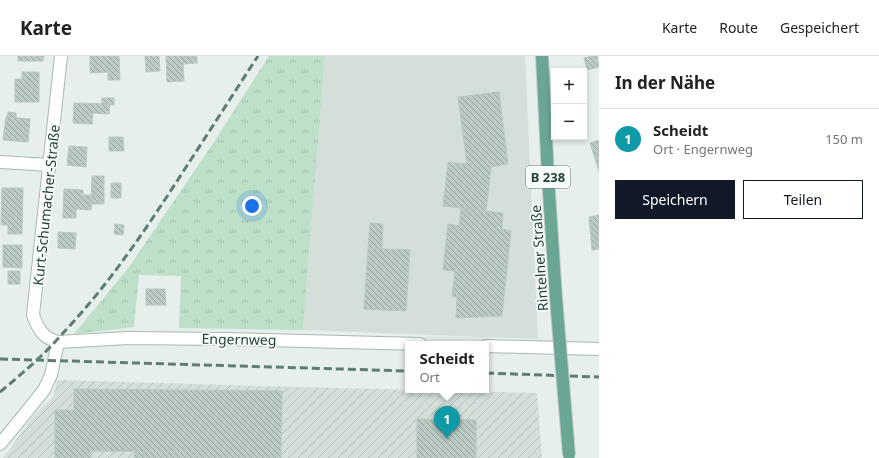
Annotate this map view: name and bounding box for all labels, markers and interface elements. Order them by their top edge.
text: Karte [20,15,72,41]
text: Karte [662,18,697,37]
text: Route [719,18,758,37]
text: Gespeichert [780,18,859,37]
map controls [551,68,587,140]
button: + [551,68,587,104]
text: In der Nähe [615,71,715,94]
button: − [551,104,587,140]
text: Scheidt [653,120,708,140]
street label: Kurt-Schumacher-Straße [28,123,64,286]
text: 1 [624,130,632,148]
text: 150 m [825,130,863,148]
text: Ort · Engernweg [653,140,753,158]
road number: B 238 [526,166,570,188]
button: Speichern [615,180,735,219]
button: Teilen [743,180,863,219]
your location [242,196,262,216]
street label: Rintelner Straße [526,204,552,312]
street label: Engernweg [201,329,277,349]
popup [405,341,489,393]
text: Scheidt [419,348,475,368]
text: Ort [419,368,440,386]
pin: 1 [434,406,460,439]

